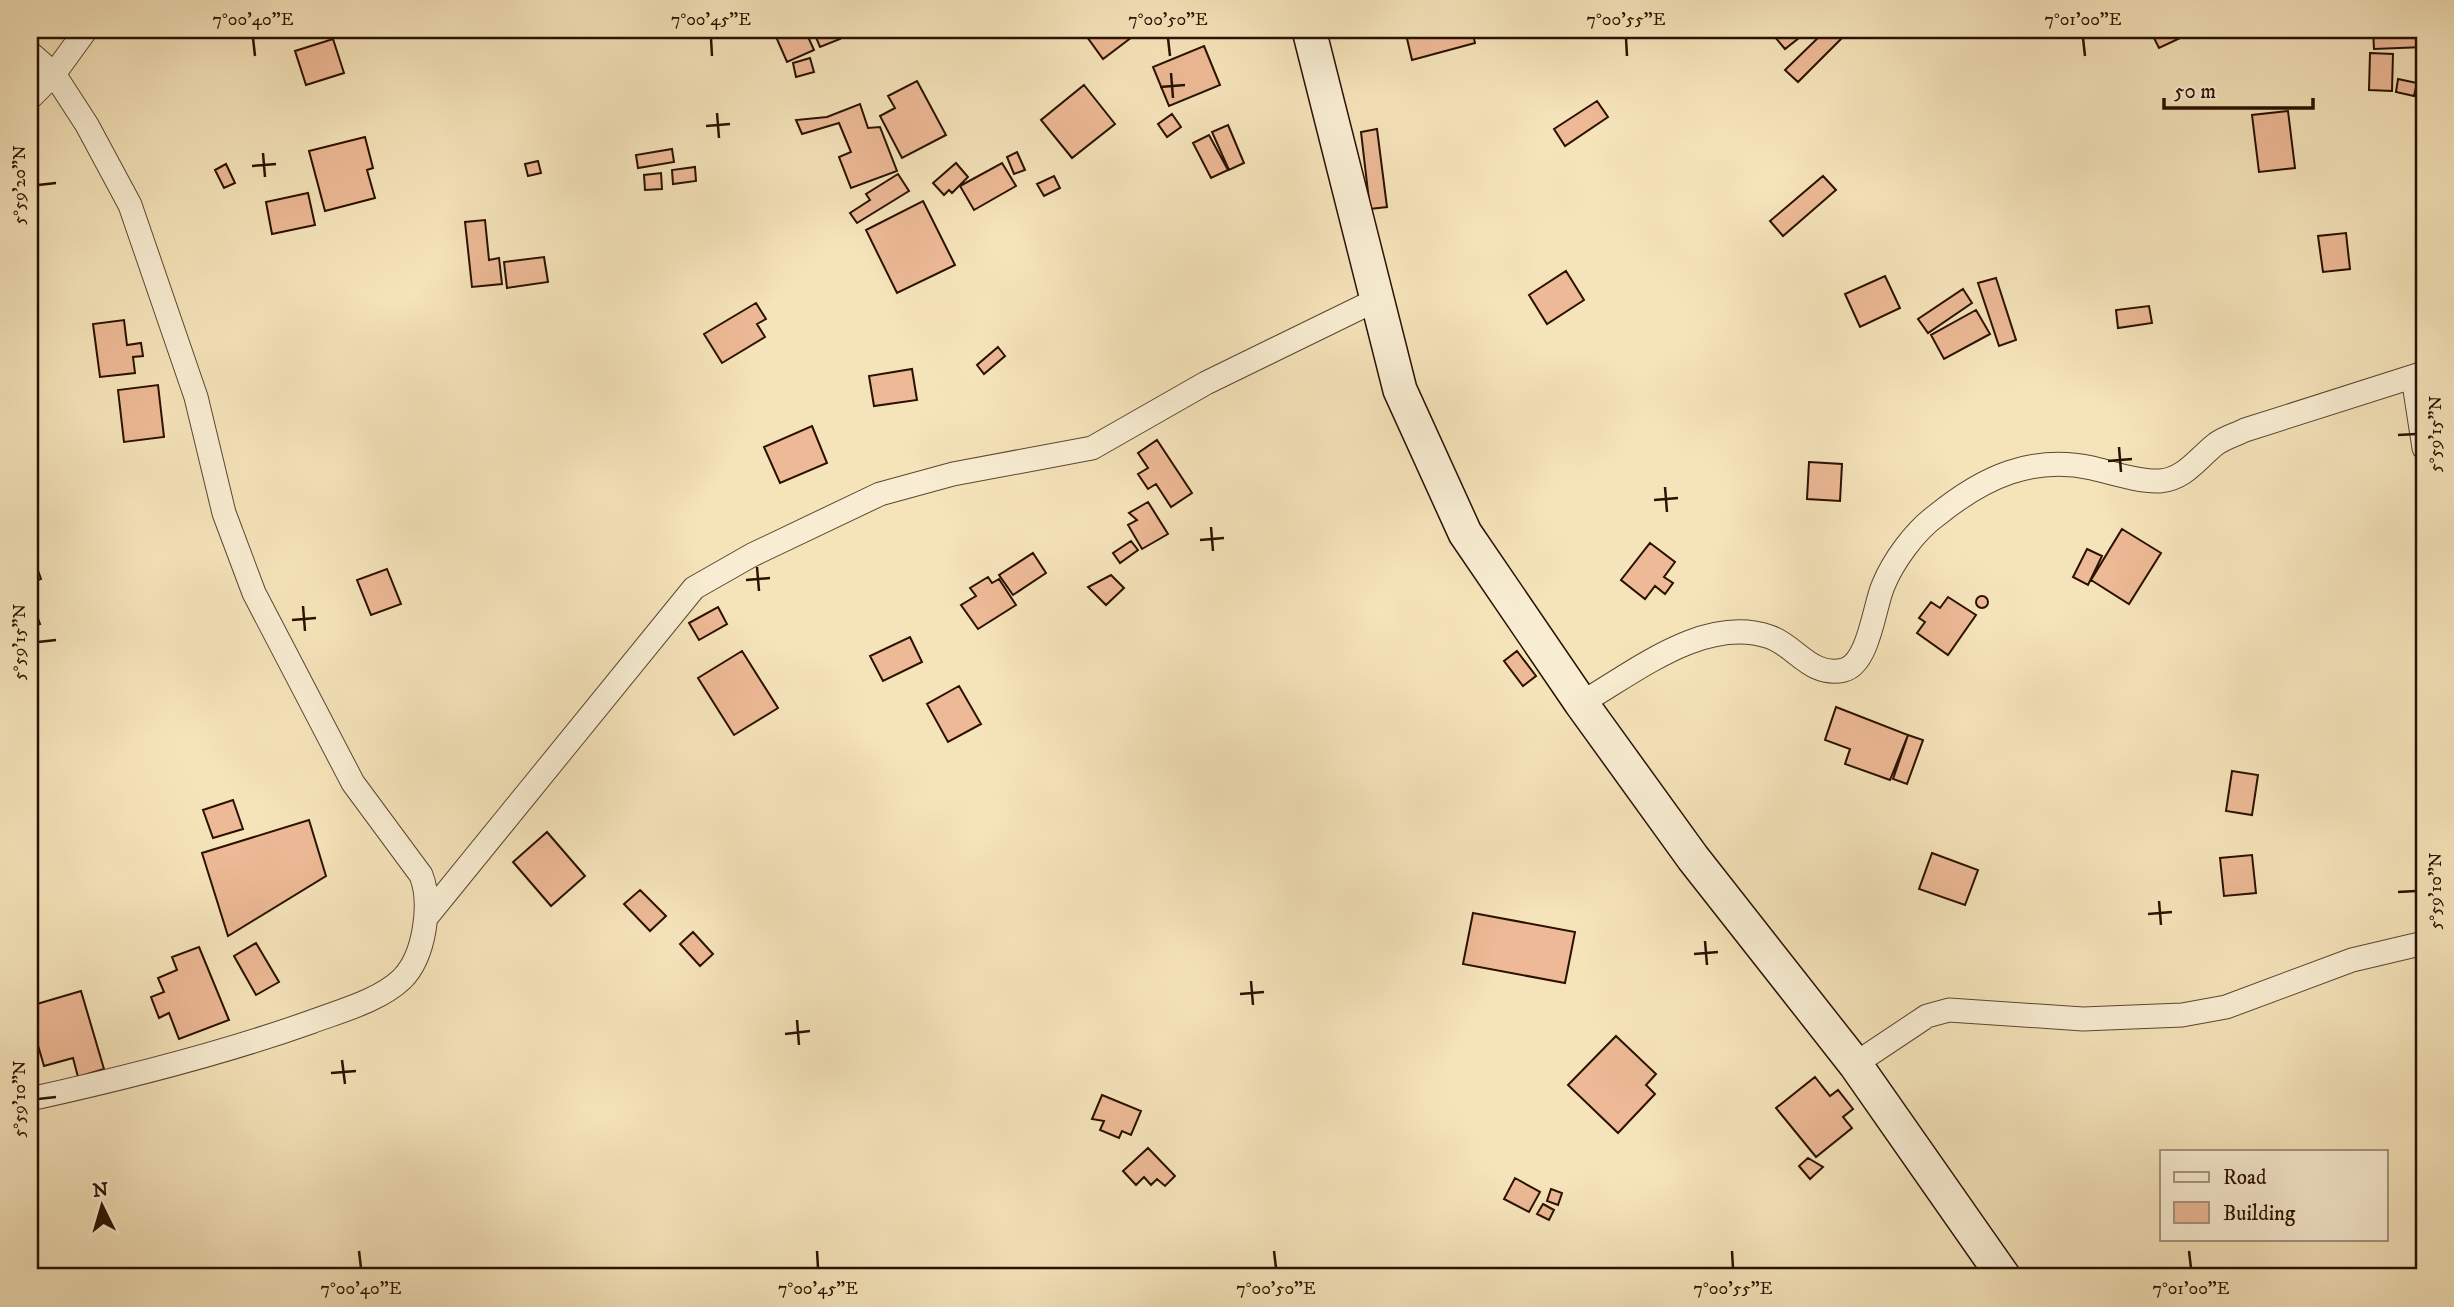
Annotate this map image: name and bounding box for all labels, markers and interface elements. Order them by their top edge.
text: 7°00'40"E [213,9,294,31]
text: 7°00'45"E [671,9,751,31]
text: 7°00'50"E [1128,9,1208,31]
text: 7°00'55"E [1587,9,1666,31]
text: 7°01'00"E [2044,9,2122,31]
scale bar [2164,66,2312,110]
text: 50 m [2174,79,2216,105]
text: 5°59'20"N [9,145,31,225]
text: 5°59'15"N [2425,396,2447,472]
text: 5°59'15"N [9,604,31,680]
text: 5°59'10"N [2425,852,2447,930]
text: 5°59'10"N [9,1060,31,1138]
legend [2160,1150,2388,1240]
text: Road [2223,1165,2267,1191]
north arrow [66,1170,136,1240]
text: N [92,1178,110,1203]
text: Building [2223,1201,2296,1227]
text: 7°00'40"E [321,1278,402,1300]
text: 7°00'45"E [778,1278,858,1300]
text: 7°00'50"E [1236,1278,1316,1300]
text: 7°00'55"E [1694,1278,1773,1300]
text: 7°01'00"E [2152,1278,2230,1300]

